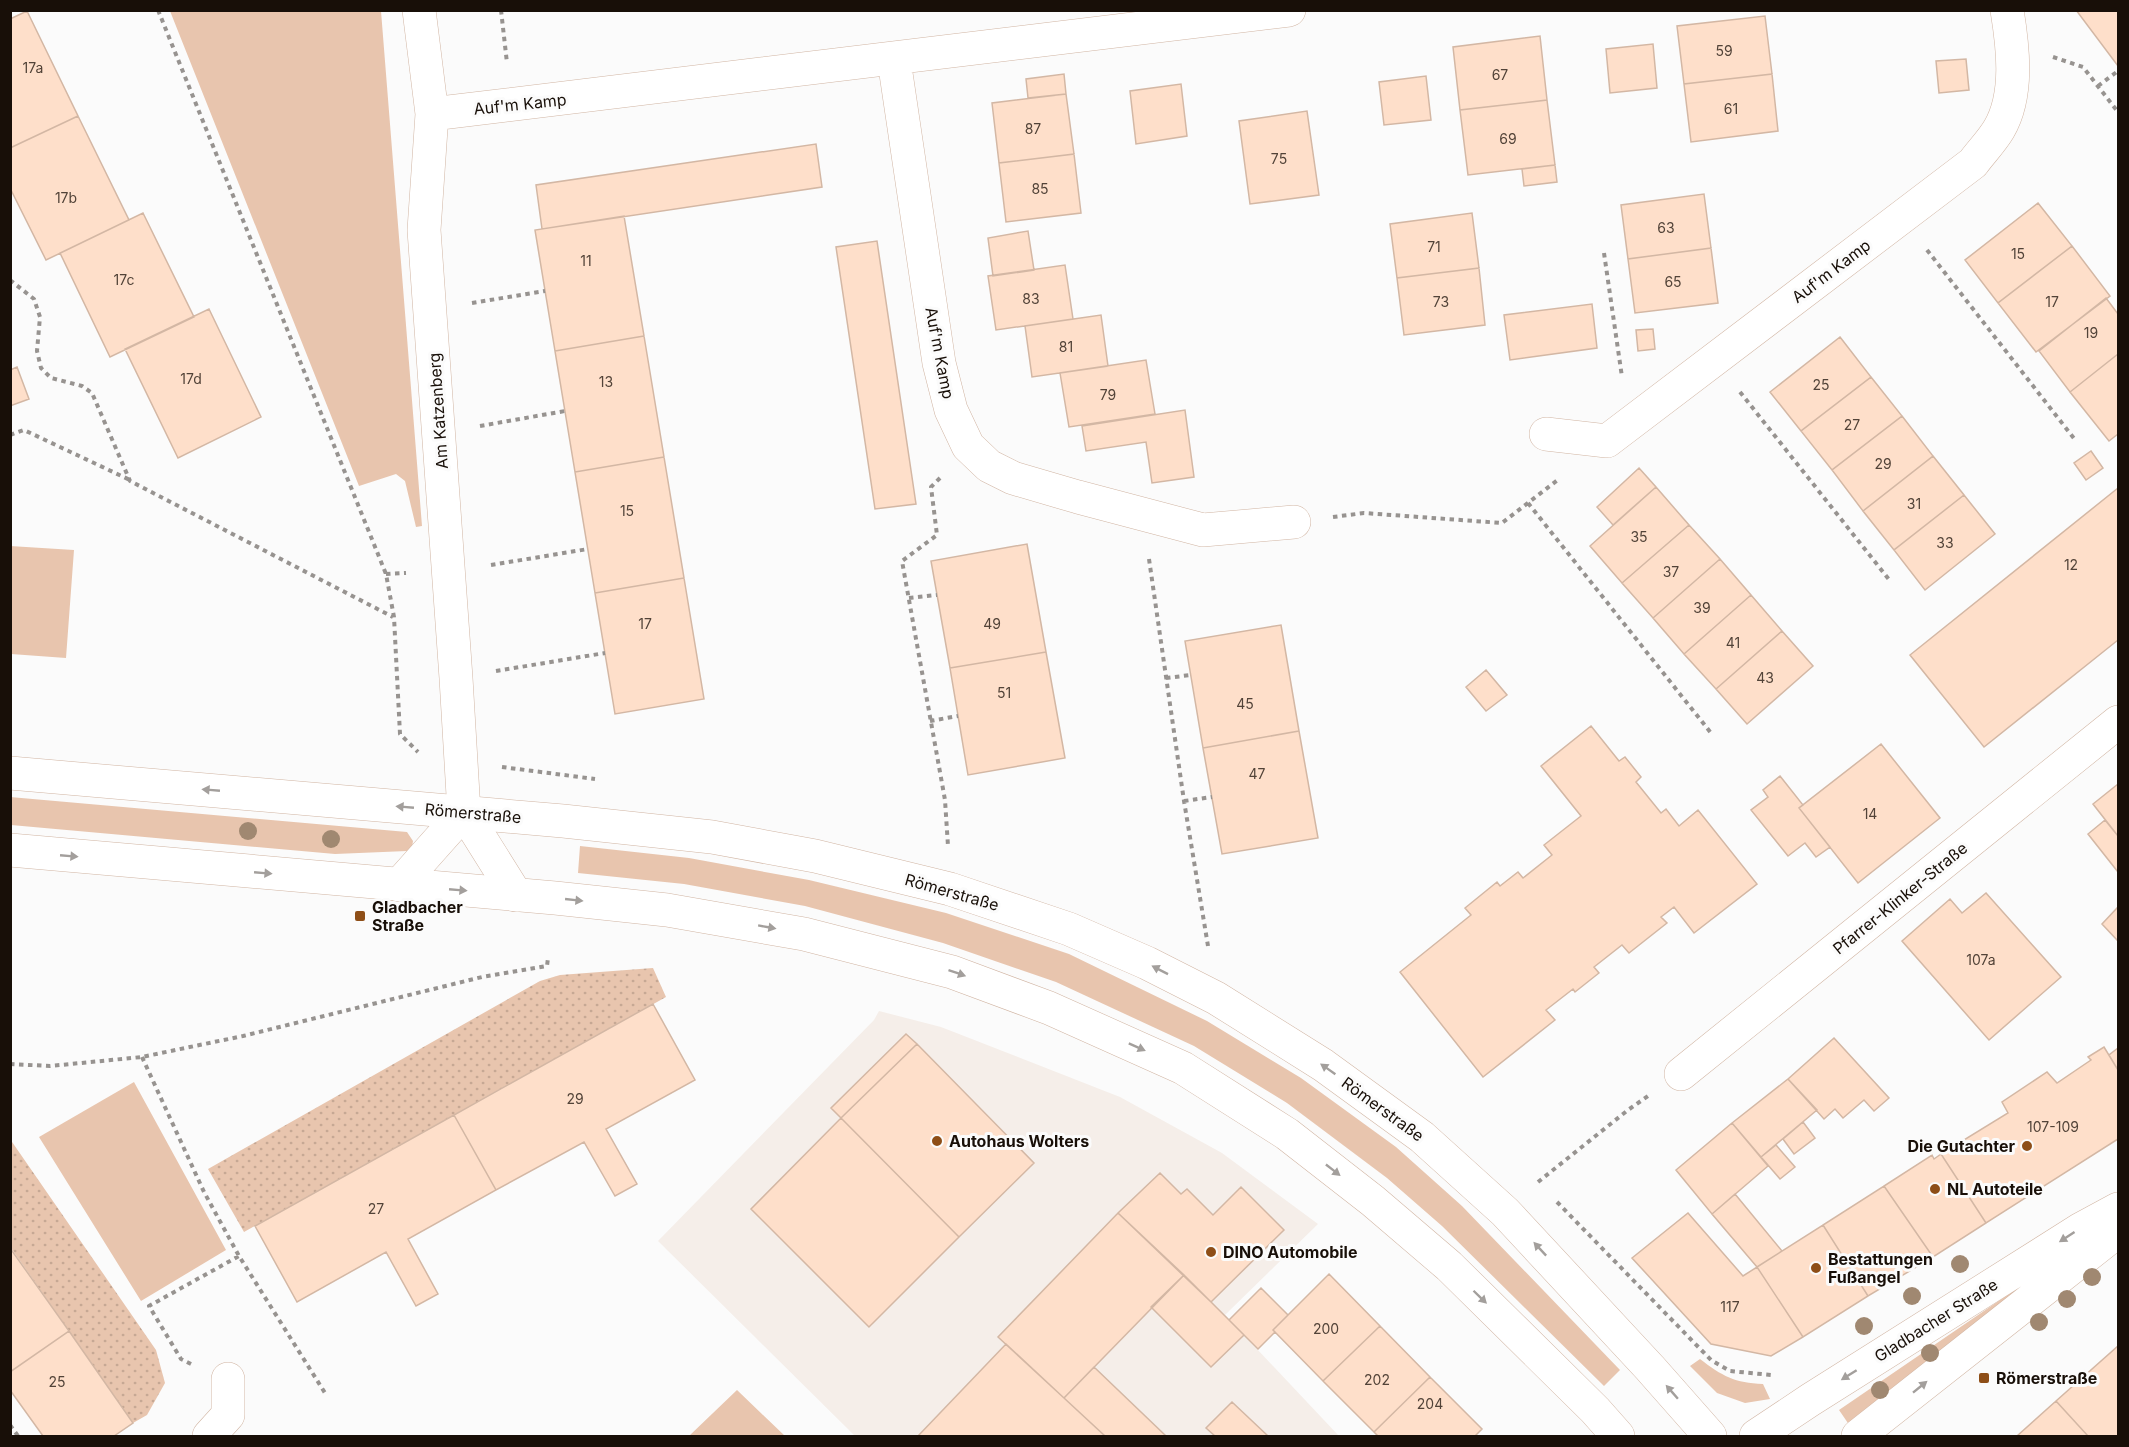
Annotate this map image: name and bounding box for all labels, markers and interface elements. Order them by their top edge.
house number: 59 [1715,42,1733,59]
house number: 17a [23,59,43,76]
house number: 67 [1492,66,1508,83]
street label: Auf'm Kamp [473,89,567,119]
house number: 61 [1724,100,1738,117]
house number: 87 [1025,120,1041,137]
house number: 69 [1499,130,1517,147]
house number: 75 [1271,150,1287,167]
house number: 85 [1031,180,1049,197]
house number: 17b [55,189,77,206]
house number: 63 [1657,219,1675,236]
street label: Auf'm Kamp [1788,235,1874,307]
house number: 71 [1427,238,1441,255]
house number: 15 [2011,245,2025,262]
house number: 11 [580,252,592,269]
house number: 17c [114,271,134,288]
house number: 65 [1664,273,1682,290]
house number: 83 [1022,290,1040,307]
house number: 73 [1433,293,1449,310]
house number: 17 [2045,293,2059,310]
street label: Auf'm Kamp [921,305,959,401]
house number: 19 [2084,324,2098,341]
house number: 81 [1059,338,1073,355]
street label: Am Katzenberg [424,352,452,470]
house number: 17d [180,370,202,387]
house number: 13 [599,373,613,390]
house number: 25 [1812,376,1830,393]
house number: 79 [1100,386,1116,403]
house number: 27 [1844,416,1860,433]
house number: 29 [1874,455,1892,472]
house number: 31 [1907,495,1921,512]
house number: 15 [620,502,634,519]
house number: 35 [1630,528,1648,545]
house number: 33 [1936,534,1954,551]
house number: 12 [2064,556,2078,573]
house number: 37 [1663,563,1679,580]
house number: 39 [1693,599,1711,616]
house number: 17 [638,615,652,632]
house number: 49 [983,615,1001,632]
house number: 41 [1726,634,1740,651]
house number: 43 [1756,669,1774,686]
house number: 51 [997,684,1011,701]
house number: 45 [1236,695,1254,712]
house number: 47 [1249,765,1266,782]
one-way arrow [202,786,221,795]
street label: Römerstraße [424,799,522,827]
one-way arrow [396,802,415,812]
house number: 14 [1863,805,1877,822]
street label: Pfarrer-Klinker-Straße [1829,838,1971,958]
one-way arrow [59,851,78,861]
one-way arrow [254,868,273,878]
street label: Römerstraße [903,869,1001,915]
one-way arrow [448,885,467,895]
one-way arrow [565,895,584,905]
place label: Gladbacher Straße [372,897,463,935]
marker: Gladbacher Straße [353,909,367,923]
one-way arrow [758,923,777,932]
house number: 107a [1966,951,1996,968]
one-way arrow [1151,965,1168,975]
one-way arrow [948,969,966,979]
one-way arrow [1128,1043,1145,1052]
one-way arrow [1320,1063,1336,1075]
street label: Römerstraße [1338,1072,1428,1146]
house number: 29 [566,1090,584,1107]
house number: 107-109 [2027,1118,2079,1135]
place label: Autohaus Wolters [949,1131,1089,1151]
marker: Autohaus Wolters [930,1134,944,1148]
place label: Die Gutachter [1907,1136,2015,1156]
marker: Die Gutachter [2020,1139,2034,1153]
one-way arrow [1325,1163,1341,1176]
place label: NL Autoteile [1947,1179,2043,1199]
marker: NL Autoteile [1928,1182,1942,1196]
house number: 27 [368,1200,384,1217]
one-way arrow [2059,1231,2075,1242]
place label: DINO Automobile [1223,1242,1357,1262]
one-way arrow [1534,1242,1547,1257]
marker: DINO Automobile [1204,1245,1218,1259]
place label: Bestattungen Fußangel [1828,1249,1933,1287]
marker: Bestattungen Fußangel [1809,1261,1823,1275]
street label: Gladbacher Straße [1871,1274,2001,1366]
one-way arrow [1473,1290,1487,1304]
house number: 117 [1720,1298,1740,1315]
house number: 200 [1313,1320,1339,1337]
place label: Römerstraße [1996,1368,2097,1388]
one-way arrow [1841,1369,1857,1380]
house number: 202 [1364,1371,1390,1388]
marker: Römerstraße [1977,1371,1991,1385]
house number: 25 [48,1373,66,1390]
one-way arrow [1912,1380,1928,1393]
one-way arrow [1665,1385,1679,1400]
house number: 204 [1417,1395,1443,1412]

